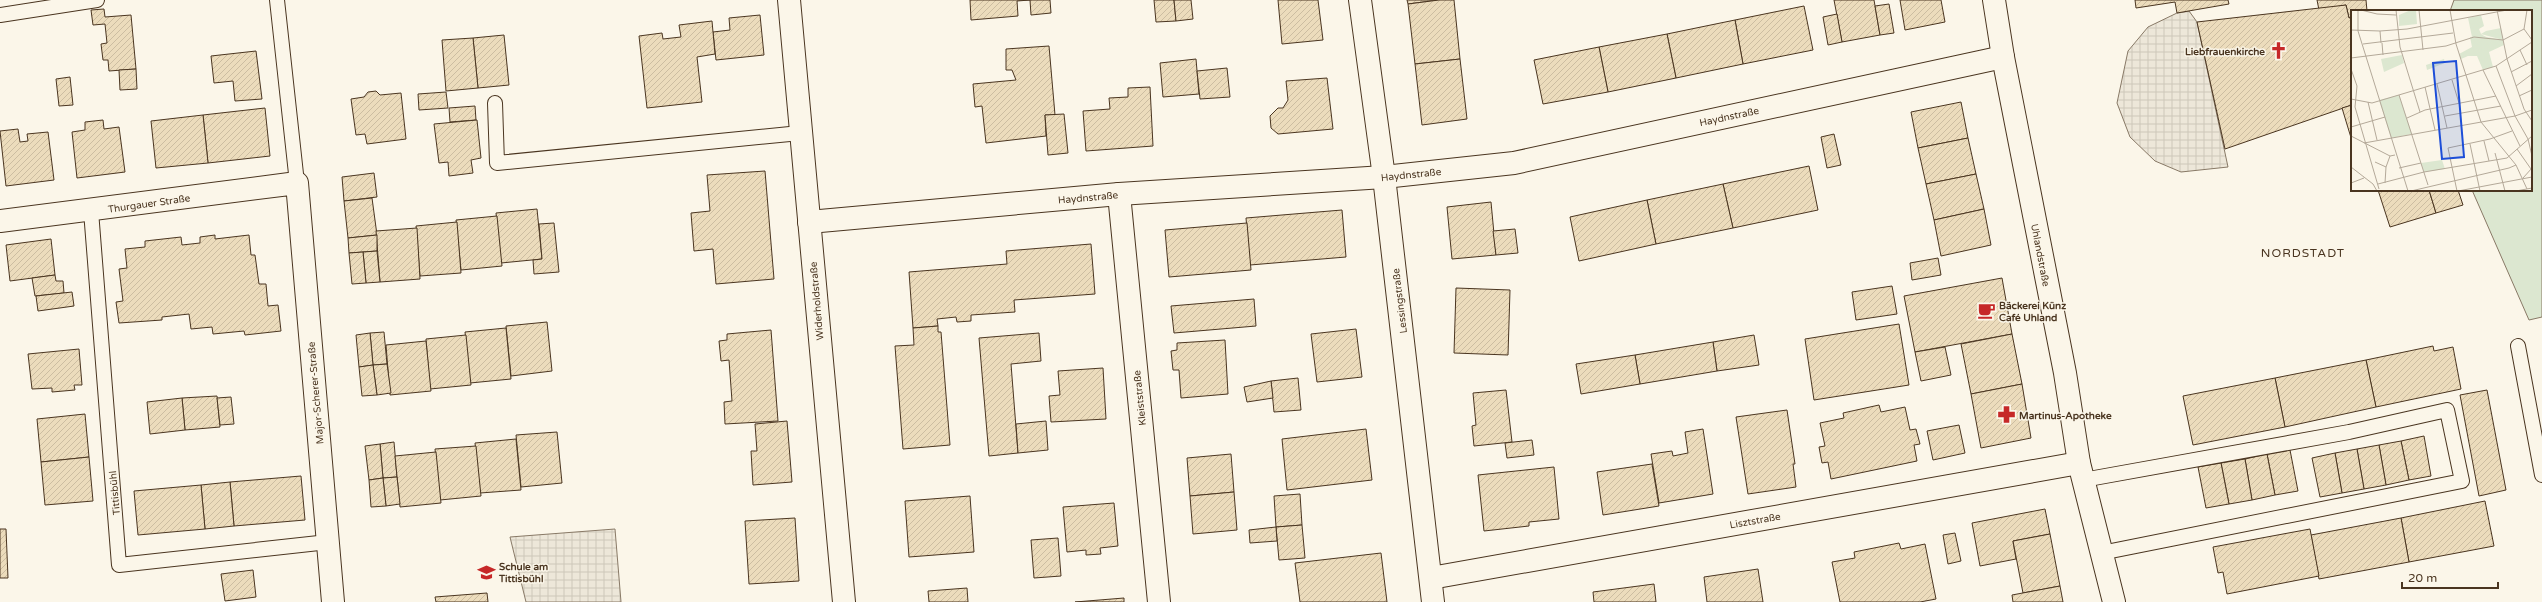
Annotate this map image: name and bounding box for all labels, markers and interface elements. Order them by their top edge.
inset map [2351,10,2532,191]
church icon: Liebfrauenkirche [2268,41,2288,61]
place label: Liebfrauenkirche [2185,46,2265,58]
street label: Haydnstraße [1698,105,1760,129]
street label: Haydnstraße [1380,166,1442,184]
street label: Haydnstraße [1057,189,1119,207]
street label: Thurgauer Straße [107,192,191,216]
street label: Uhlandstraße [2028,223,2052,288]
district label: NORDSTADT [2261,246,2345,260]
street label: Widerholdstraße [808,261,826,341]
street label: Lessingstraße [1390,267,1410,334]
place label: Bäckerei Künz Café Uhland [1999,300,2066,324]
cafe icon: Bäckerei Künz Café Uhland [1976,301,1996,321]
street label: Major-Scherer-Straße [306,341,326,445]
street label: Kleiststraße [1131,369,1149,426]
pharmacy icon: Martinus-Apotheke [1996,405,2016,425]
place label: Martinus-Apotheke [2019,410,2112,422]
street label: Tittisbühl [107,470,123,516]
street label: Lisztstraße [1729,511,1782,531]
place label: Schule am Tittisbühl [498,561,548,585]
school or university icon: Schule am Tittisbühl [476,562,496,582]
scale bar [2402,564,2498,590]
text: 20 m [2408,571,2437,585]

